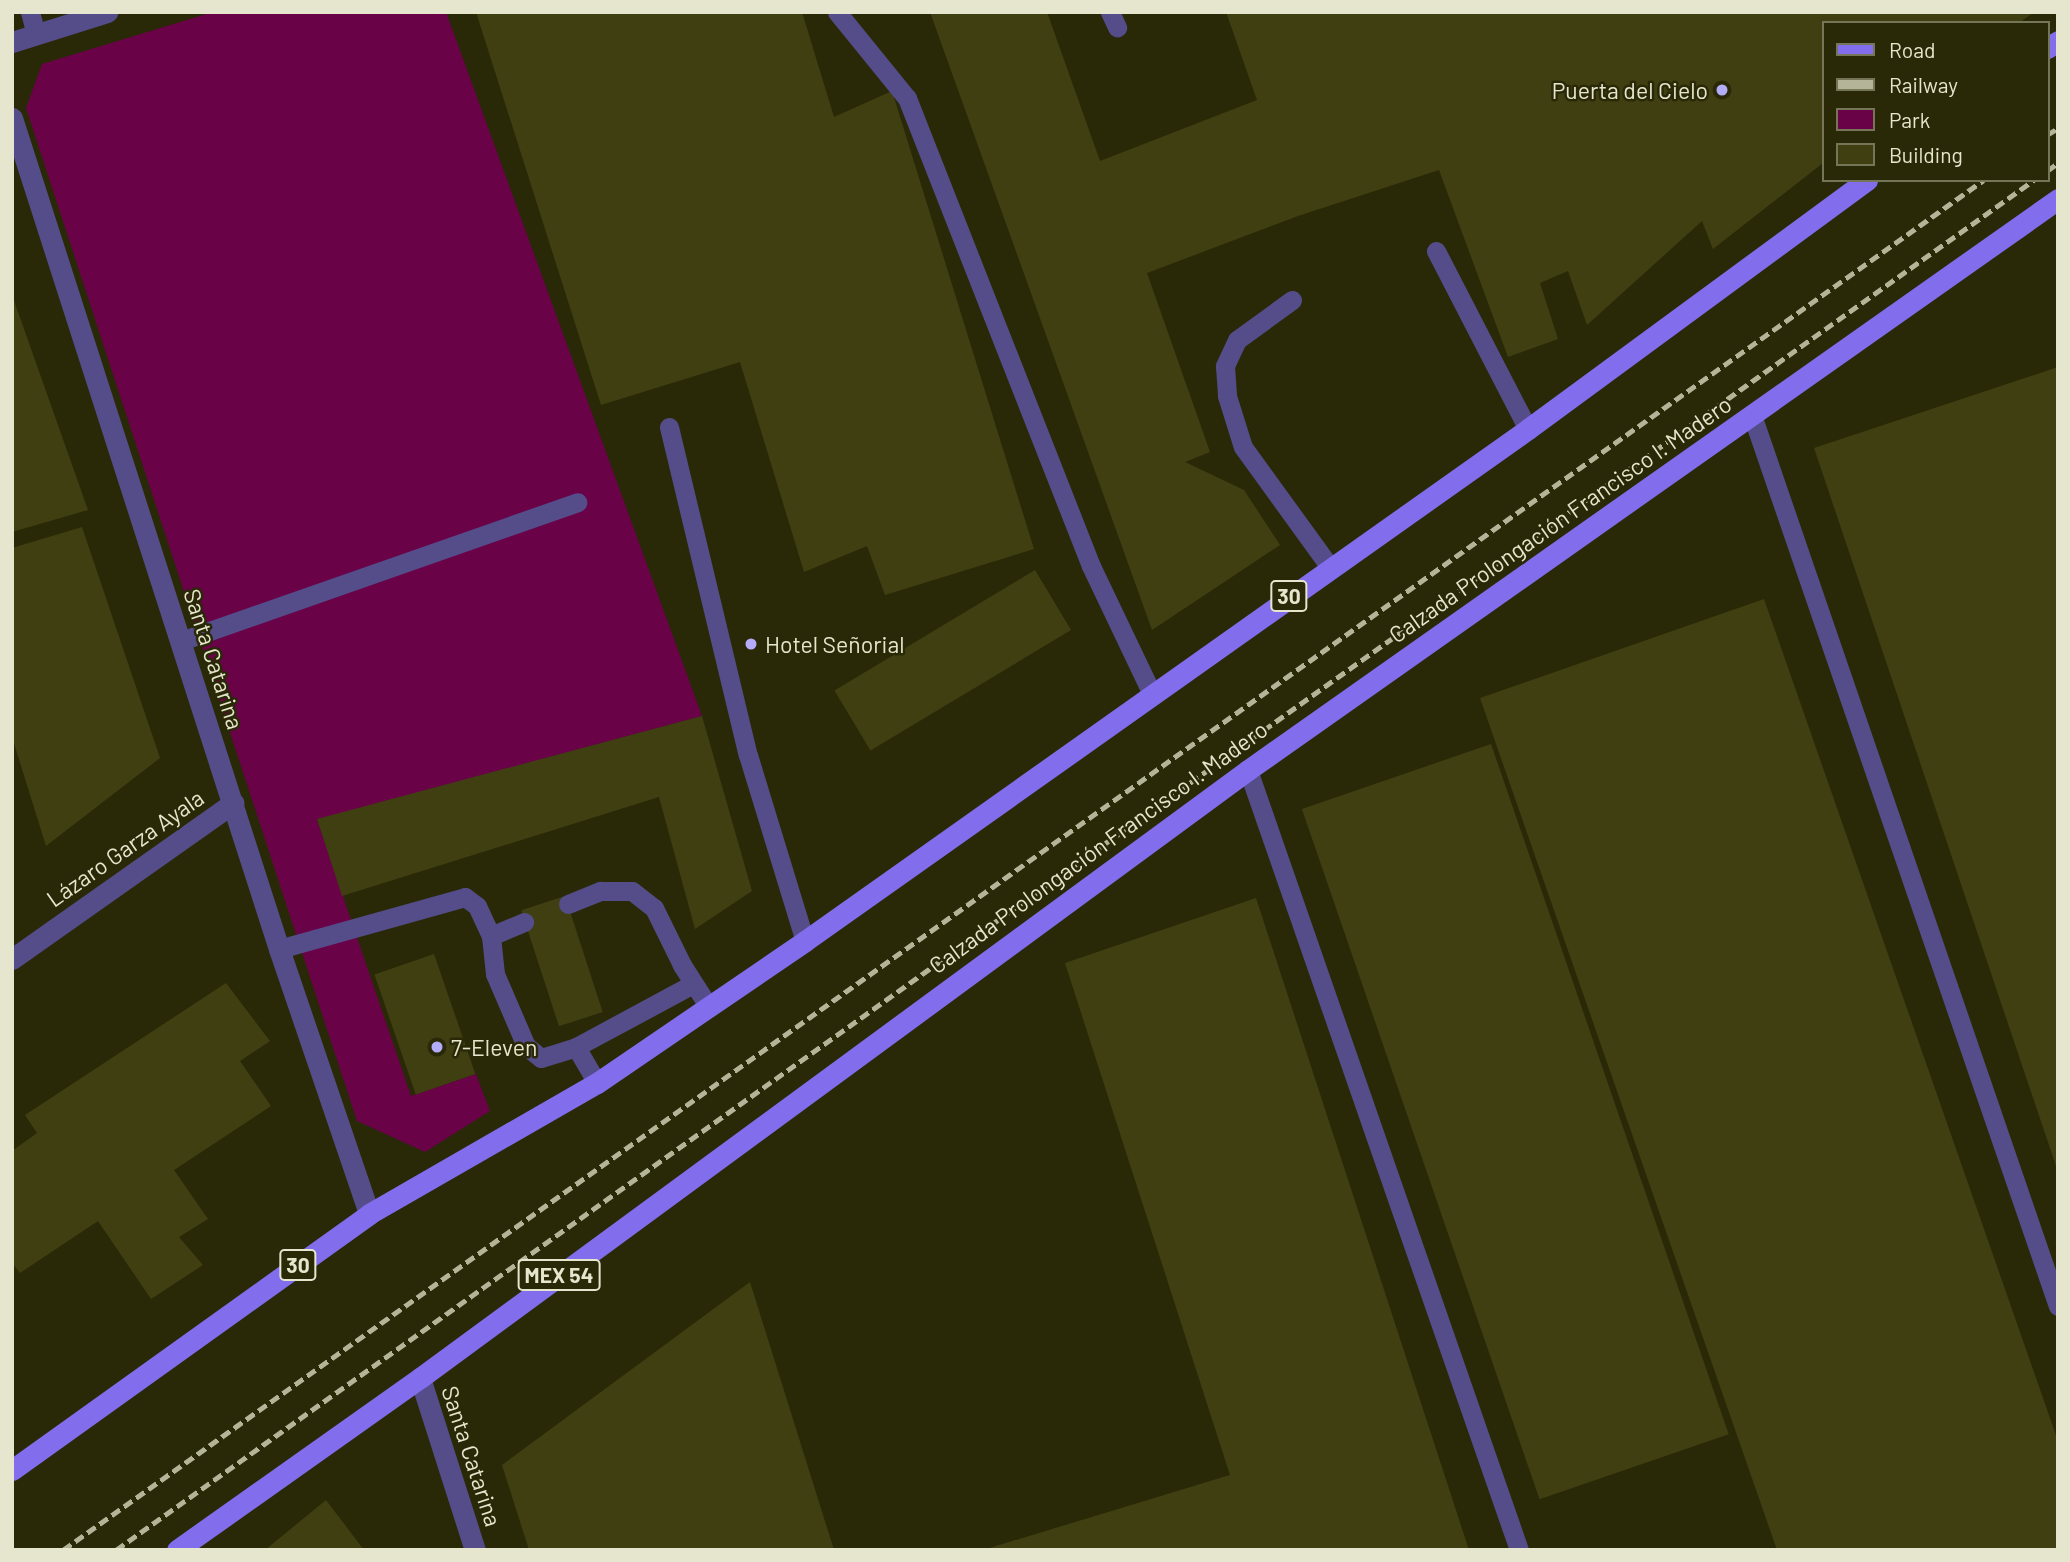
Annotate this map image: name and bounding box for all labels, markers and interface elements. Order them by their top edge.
legend [1822,21,2049,182]
text: Road [1889,37,1935,62]
text: Railway [1889,72,1958,97]
place label: Puerta del Cielo [1552,76,1708,104]
marker: Puerta del Cielo [1714,82,1730,98]
text: Park [1889,107,1930,132]
text: Building [1889,142,1963,167]
street label: Calzada Prolongación Francisco I. Madero [1384,390,1736,648]
road number: 30 [1270,578,1308,614]
street label: Santa Catarina [178,585,250,733]
place label: Hotel Señorial [765,630,905,658]
marker: Hotel Señorial [743,636,759,652]
street label: Calzada Prolongación Francisco I. Madero [923,715,1273,979]
street label: Lázaro Garza Ayala [41,784,209,912]
place label: 7-Eleven [451,1033,537,1061]
marker: 7-Eleven [429,1039,445,1055]
road number: 30 [279,1248,317,1282]
road number: MEX 54 [517,1258,601,1292]
street label: Santa Catarina [436,1382,508,1530]

